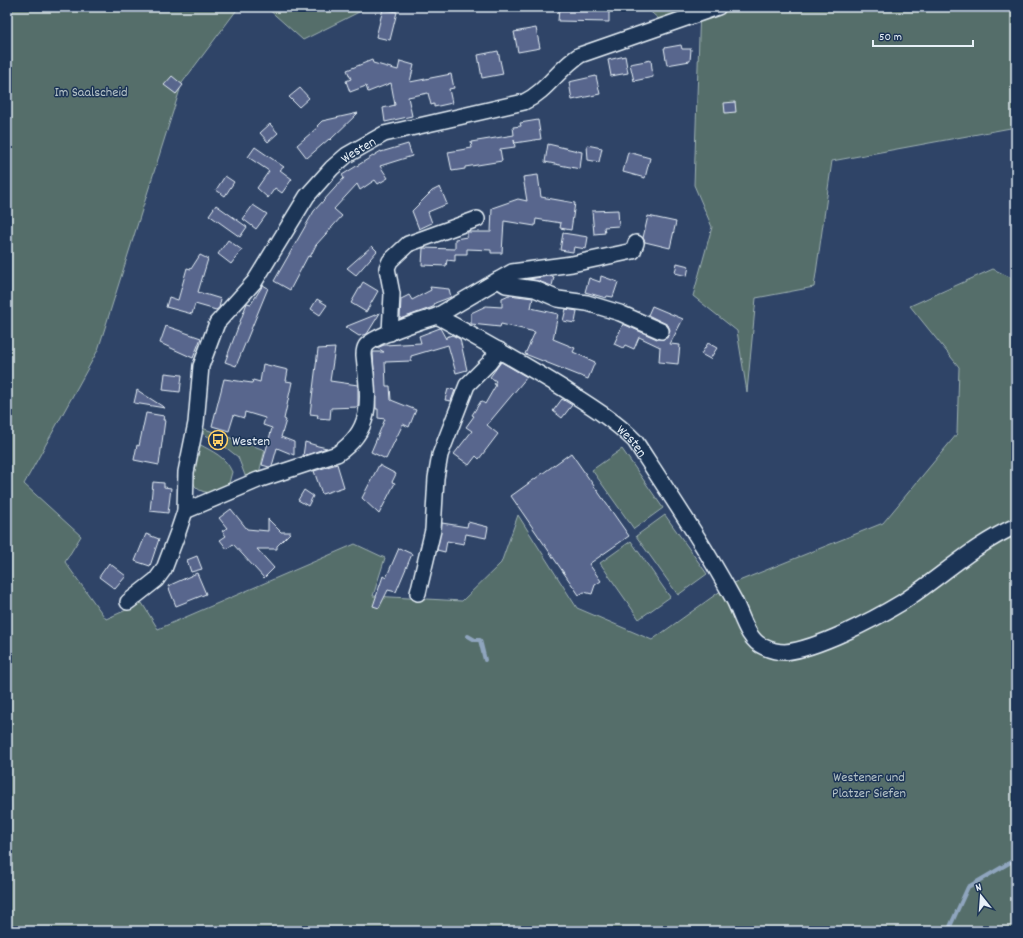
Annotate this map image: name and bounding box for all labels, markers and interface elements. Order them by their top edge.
scale bar [873,22,973,48]
text: 50 m [879,29,902,46]
park label: Im Saalscheid [54,83,128,103]
street label: Westen [337,133,380,168]
street label: Westen [612,421,651,462]
bus stop icon: Westen [207,429,229,451]
place label: Westen [232,432,270,452]
park label: Westener und Platzer Siefen [832,768,906,804]
north arrow [961,876,1001,916]
text: N [974,880,984,897]

